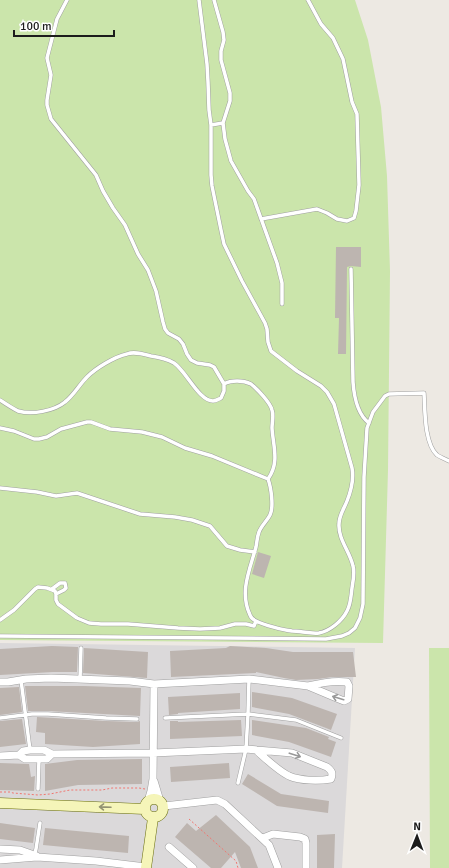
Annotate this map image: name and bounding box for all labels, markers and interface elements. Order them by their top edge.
scale bar [14,12,114,38]
text: 100 m [20,19,52,34]
one-way arrow [332,694,345,701]
one-way arrow [288,752,301,759]
one-way arrow [99,804,112,811]
north arrow [397,816,437,856]
text: N [413,820,421,833]

